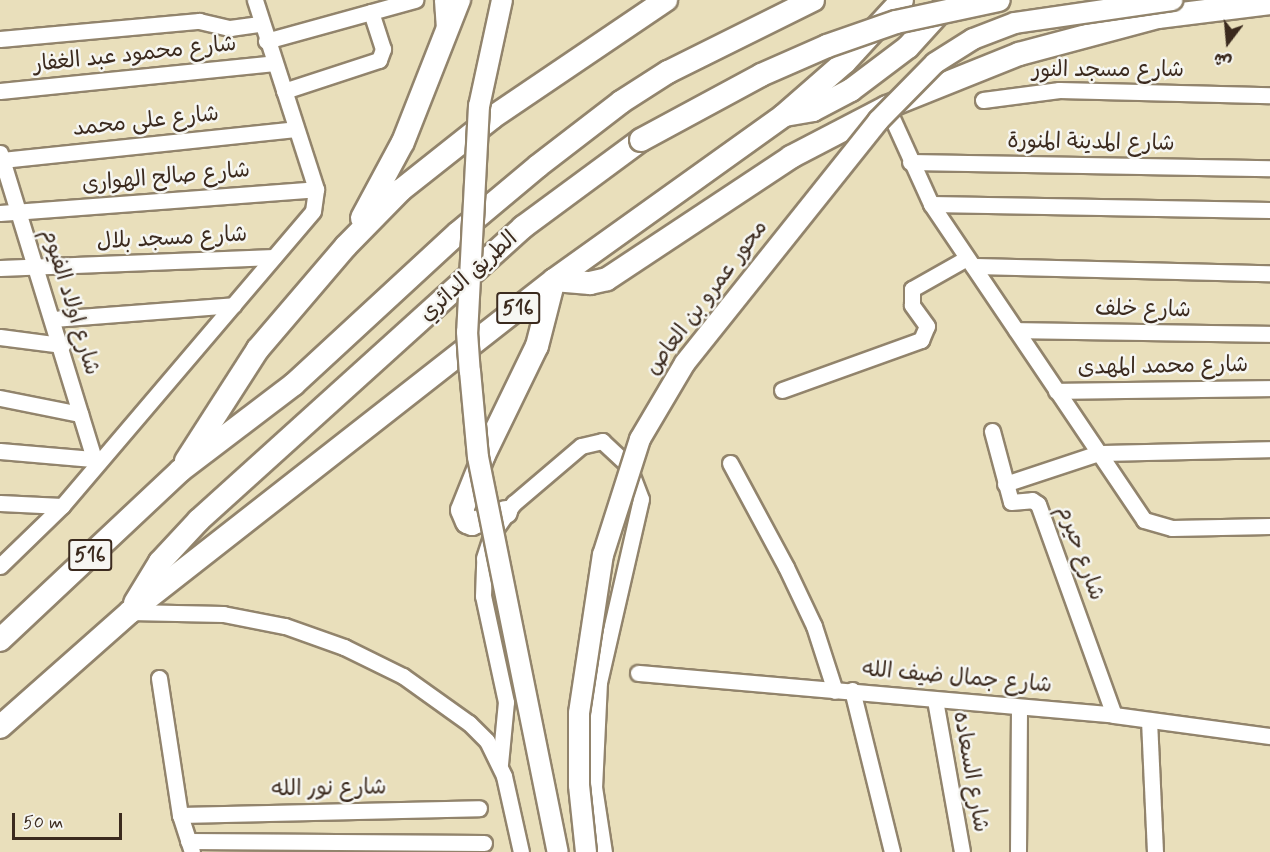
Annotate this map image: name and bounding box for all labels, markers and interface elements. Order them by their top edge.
north arrow [1198,12,1258,72]
street label: شارع محمود عبد الغفار [32,31,238,79]
text: ش [1212,47,1234,72]
street label: شارع مسجد النور [1032,58,1184,84]
street label: شارع على محمد [72,101,220,143]
street label: شارع المدينة المنورة [1007,128,1175,158]
street label: شارع صالح الهوارى [81,158,251,198]
street label: محور عمرو بن العاص [640,215,774,381]
street label: شارع مسجد بلال [96,222,248,256]
street label: شارع اولاد الفيوم [35,226,105,378]
street label: الطريق الدائري [415,226,523,328]
road number: 516 [496,290,540,326]
street label: شارع خلف [1095,296,1191,324]
street label: شارع محمد المهدى [1077,352,1249,382]
street label: شارع حيرم [1051,502,1109,604]
road number: 516 [68,537,112,573]
street label: شارع جمال ضيف الله [861,657,1053,699]
street label: شارع السعاده [946,709,994,835]
street label: شارع نور الله [271,775,387,803]
scale bar [15,801,124,839]
text: 50 m [23,811,63,835]

